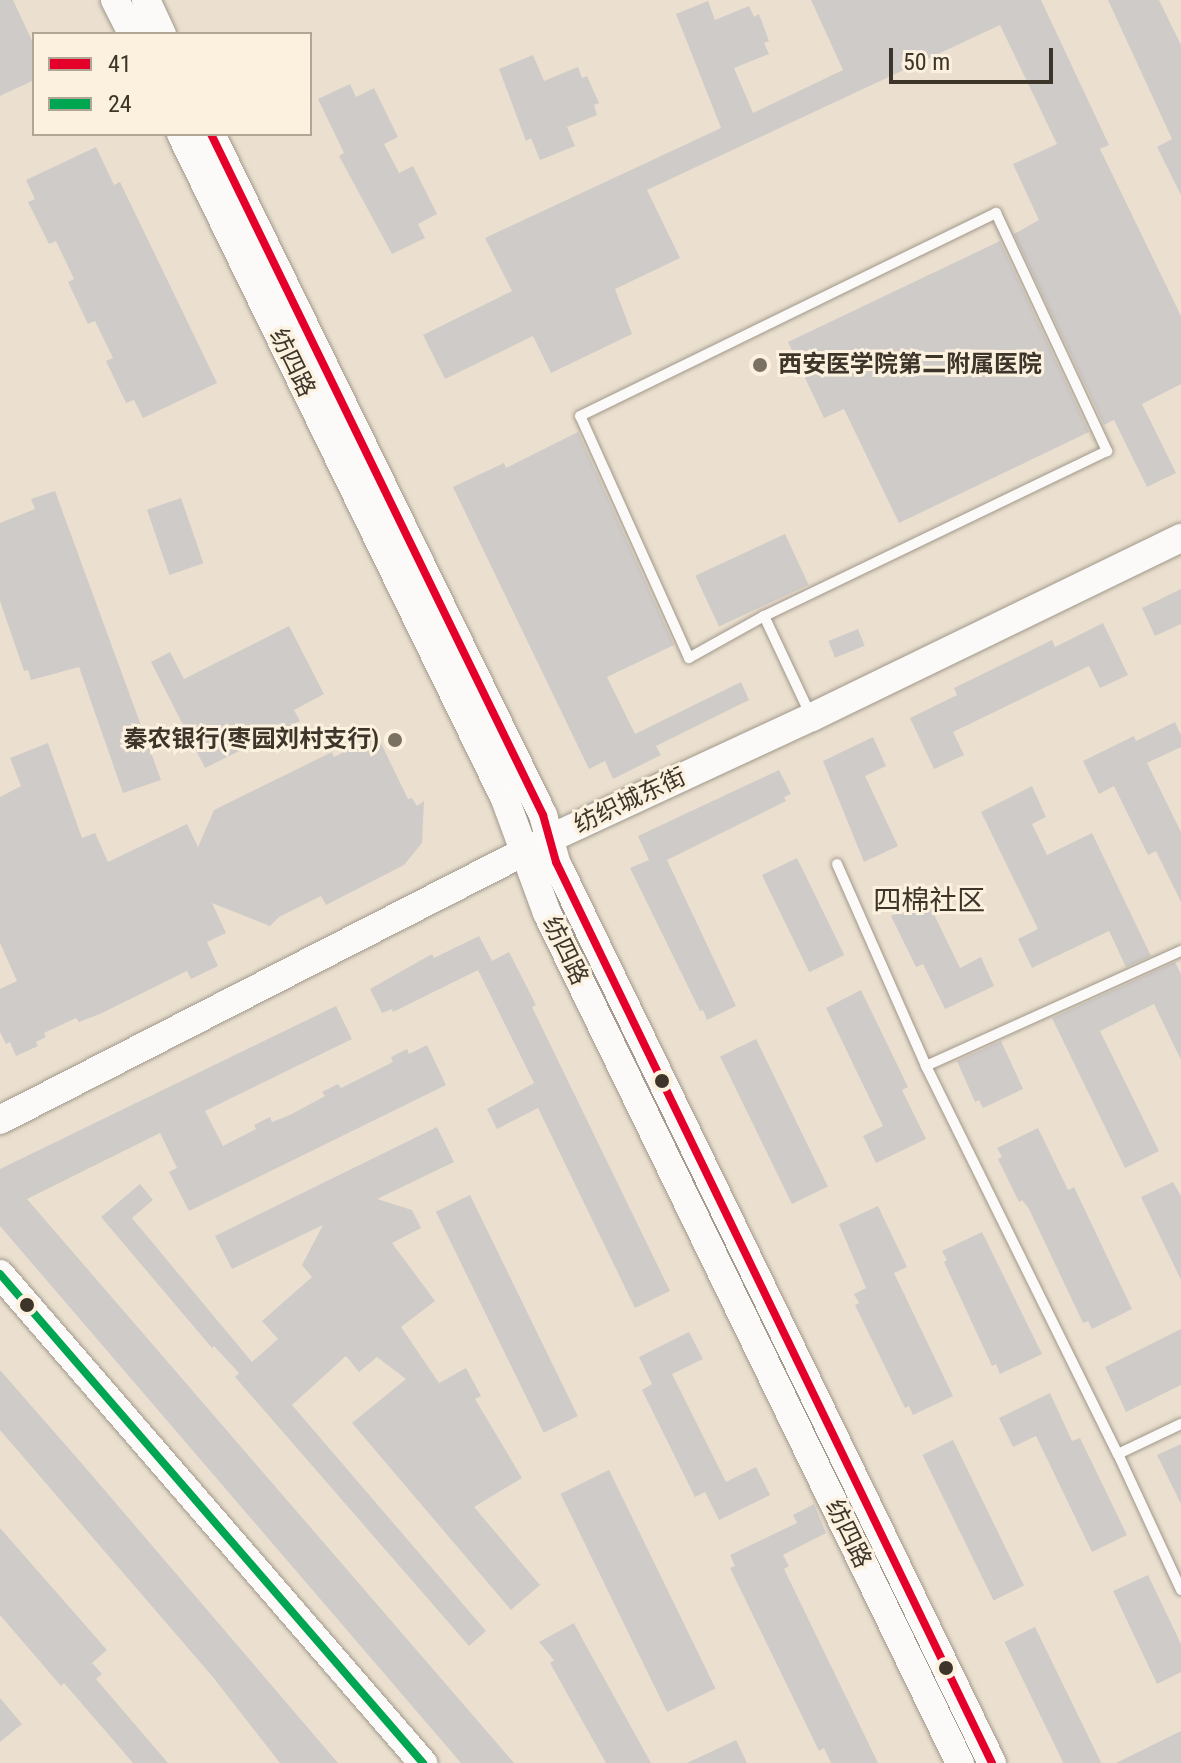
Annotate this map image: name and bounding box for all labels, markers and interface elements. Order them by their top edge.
legend [32,32,312,136]
scale bar [893,32,1057,82]
text: 50 m [903,48,950,76]
text: 41 [108,50,132,78]
text: 24 [108,90,132,118]
street label: 纺四路 [263,324,321,402]
place label: 西安医学院第二附属医院 [778,351,1042,379]
marker: 西安医学院第二附属医院 [749,354,771,376]
place label: 秦农银行(枣园刘村支行) [123,726,379,754]
marker: 秦农银行(枣园刘村支行) [386,731,404,749]
street label: 纺织城东街 [570,763,690,839]
district label: 四棉社区 [873,884,985,918]
street label: 纺四路 [536,912,594,990]
unlabelled marker [654,1073,670,1089]
unlabelled marker [19,1297,35,1313]
street label: 纺四路 [819,1495,877,1573]
unlabelled marker [938,1660,954,1676]

